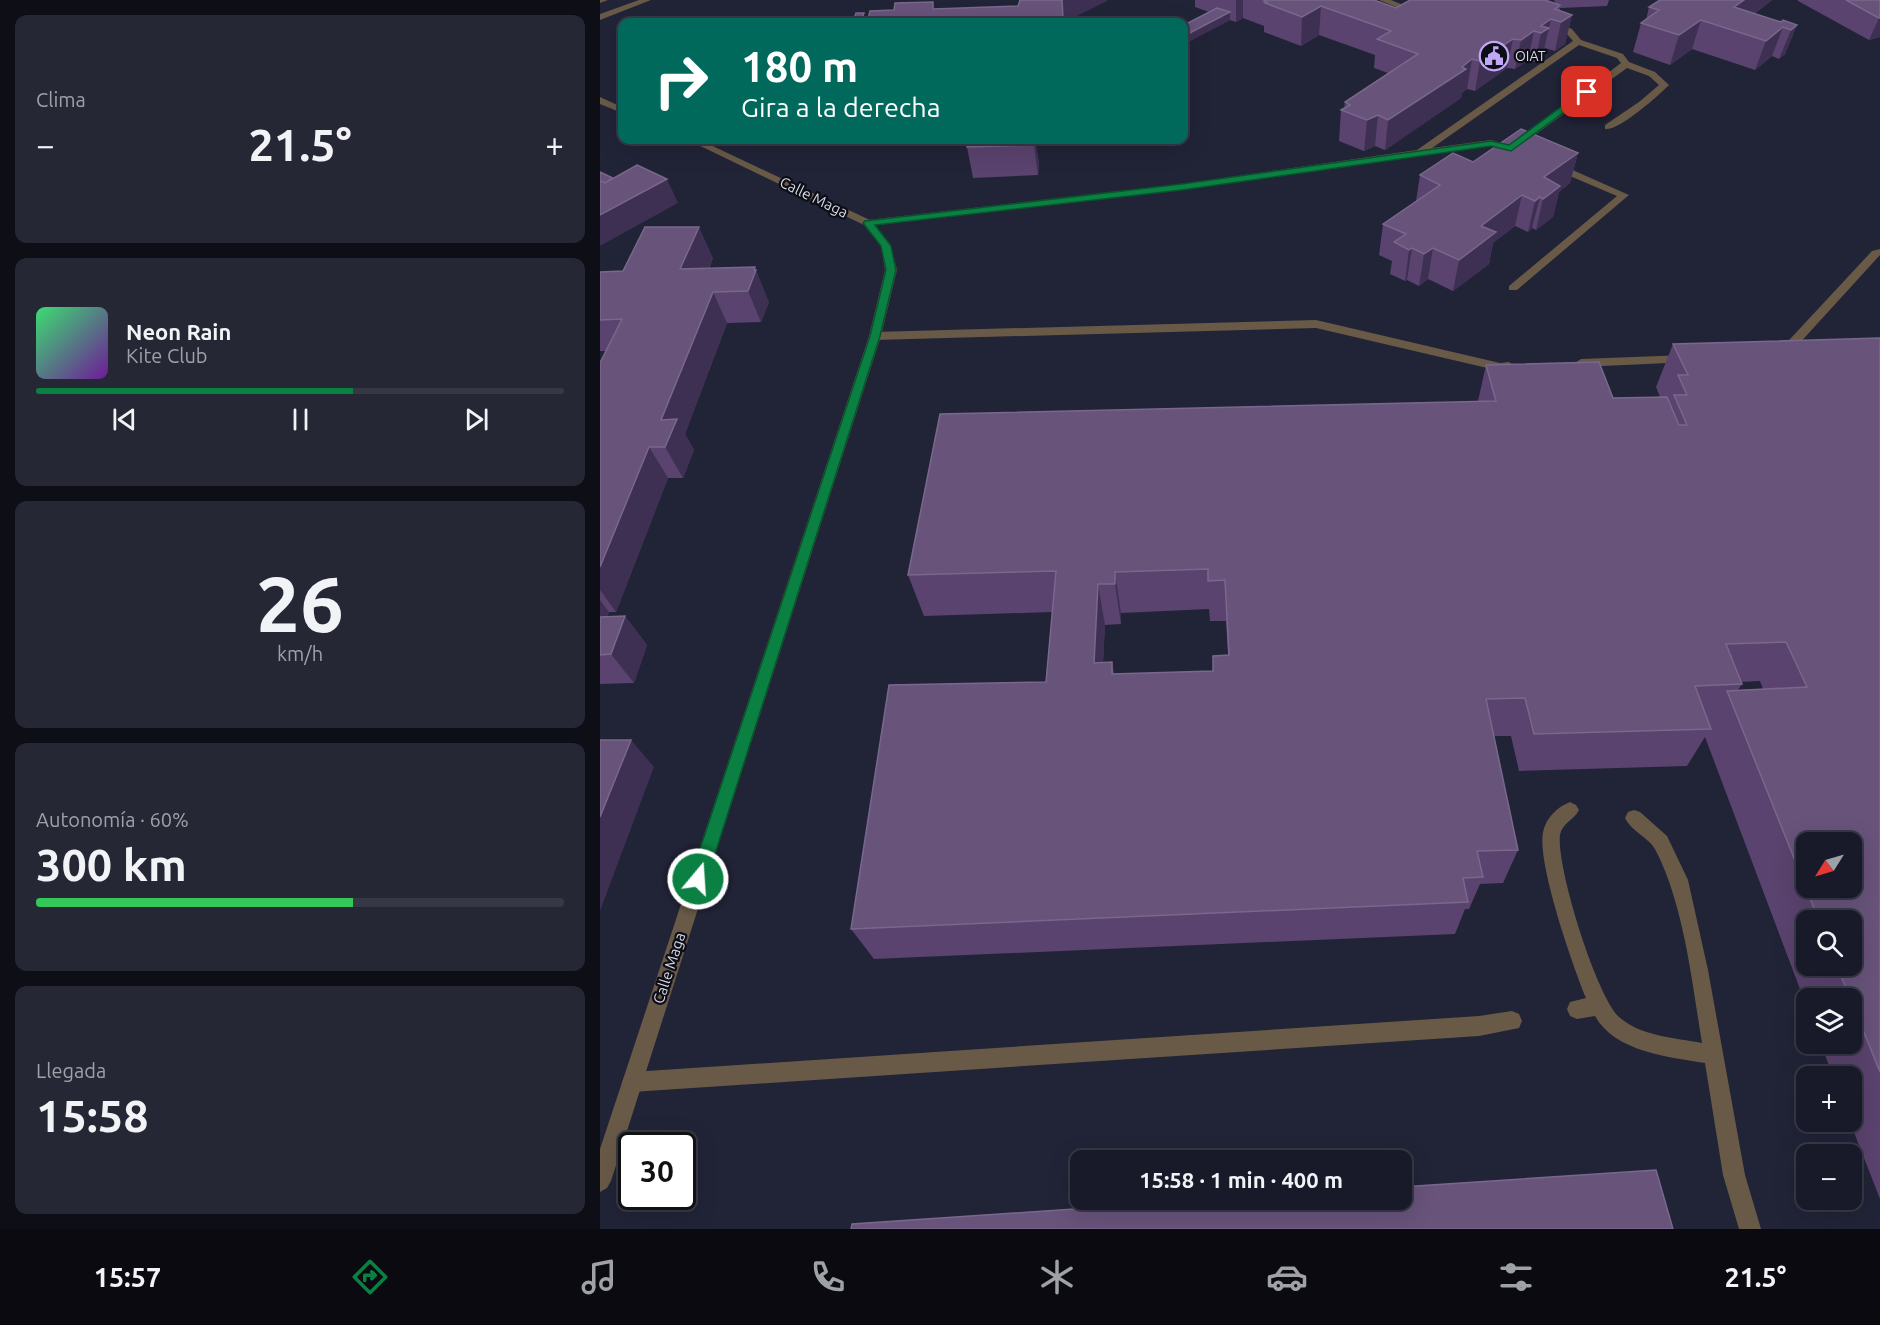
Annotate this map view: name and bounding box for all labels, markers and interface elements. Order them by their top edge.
public building icon: OIAT [1478,40,1510,72]
icon: right [642,42,720,120]
text: 180 m [741,43,858,90]
place label: OIAT [1515,48,1546,64]
pin [1561,66,1612,117]
icon: arrive [1570,75,1603,108]
text: Clima [36,88,86,111]
text: Gira a la derecha [741,92,941,122]
text: 21.5° [248,119,352,170]
text: − [36,126,55,163]
text: + [545,126,564,163]
street label: Calle Maga [777,173,851,221]
text: Neon Rain [126,319,231,344]
text: Kite Club [126,344,208,367]
icon: previous [108,403,141,436]
icon: pause [284,403,317,436]
icon: next [460,403,493,436]
text: 26 [256,559,344,647]
text: km/h [277,642,323,665]
text: Autonomía · 60% [36,808,189,831]
north arrow [1796,832,1862,898]
map controls [1796,832,1862,1210]
text: 300 km [36,839,187,890]
position arrow [666,847,730,911]
button: search [1796,910,1862,976]
street label: Calle Maga [650,930,688,1006]
button: layers [1796,988,1862,1054]
text: Llegada [36,1059,106,1082]
button: + [1796,1066,1862,1132]
text: 15:58 [36,1090,149,1141]
speed limit sign: 30 [618,1132,696,1210]
button: − [1796,1144,1862,1210]
text: 15:58 · 1 min · 400 m [1139,1167,1343,1192]
icon: directions [349,1256,391,1298]
icon: music [578,1256,620,1298]
icon: phone [807,1256,849,1298]
icon: climate [1036,1256,1078,1298]
icon: car [1266,1256,1308,1298]
icon: filters [1495,1256,1537,1298]
text: 15:57 [94,1262,161,1292]
text: 21.5° [1724,1262,1786,1292]

